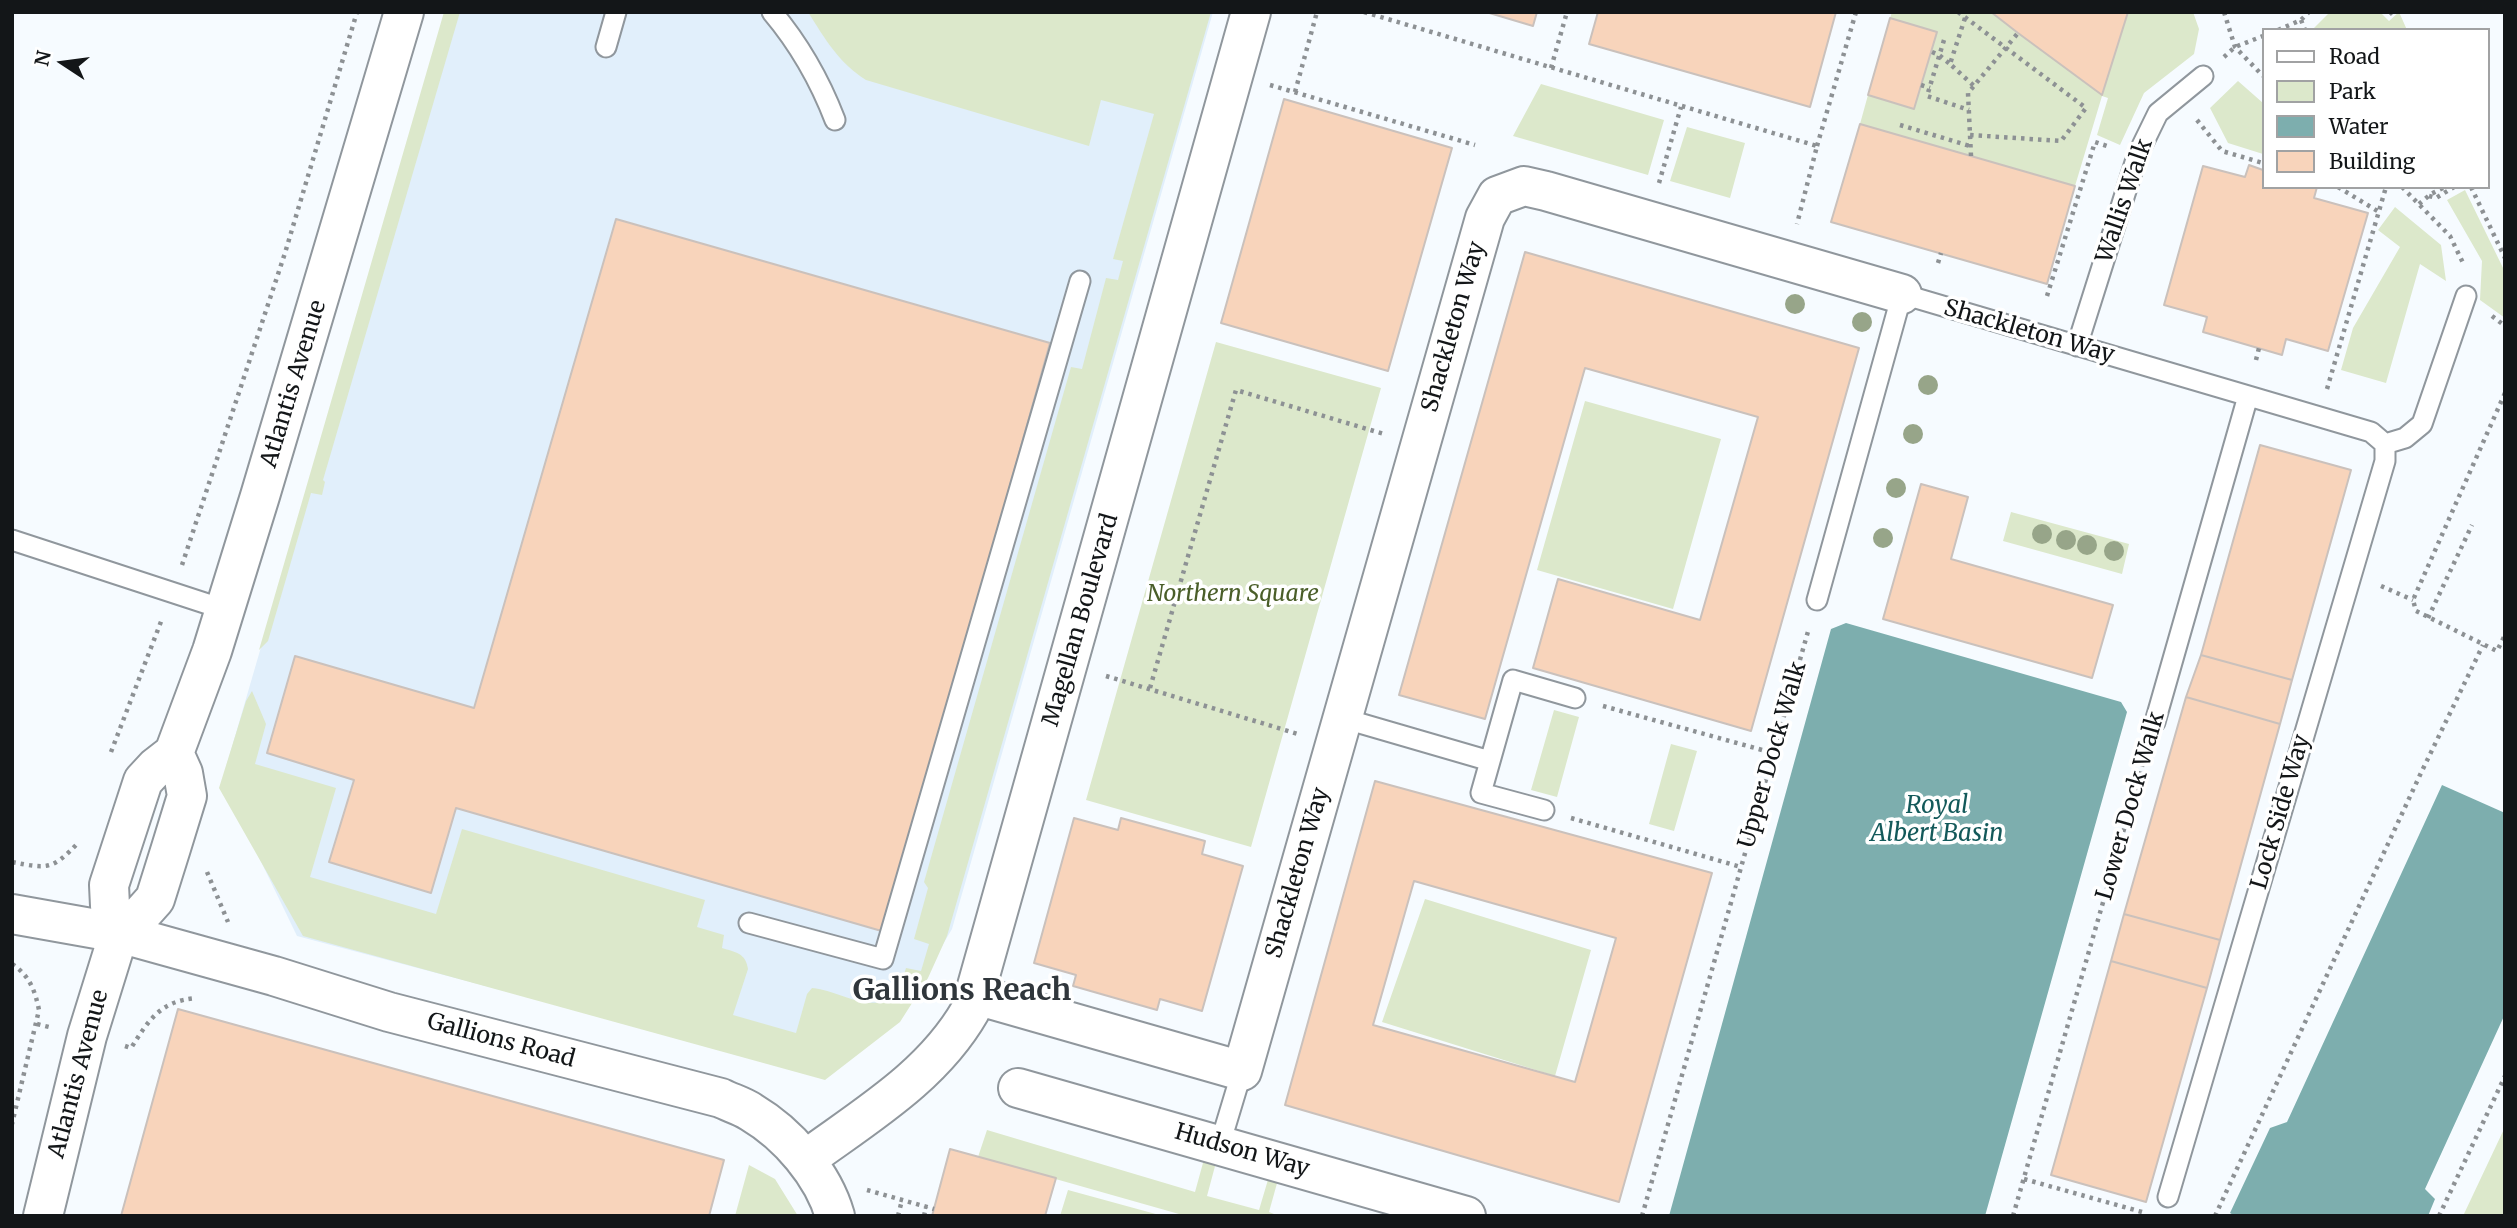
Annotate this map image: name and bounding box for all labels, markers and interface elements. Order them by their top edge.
north arrow [28,28,98,98]
legend [2262,28,2489,189]
text: Road [2329,43,2380,70]
text: N [29,48,56,68]
text: Park [2329,78,2376,105]
text: Water [2329,113,2388,140]
street label: Wallis Walk [2091,135,2159,267]
text: Building [2329,148,2415,175]
street label: Shackleton Way [1416,239,1492,415]
street label: Shackleton Way [1941,294,2117,370]
street label: Atlantis Avenue [255,297,333,471]
street label: Magellan Boulevard [1037,511,1125,729]
park label: Northern Square [1147,580,1319,608]
street label: Upper Dock Walk [1733,659,1813,851]
street label: Lower Dock Walk [2091,709,2171,903]
street label: Lock Side Way [2246,732,2316,892]
street label: Shackleton Way [1260,785,1336,961]
water label: Royal Albert Basin [1871,792,2003,848]
district label: Gallions Reach [853,974,1071,1010]
street label: Atlantis Avenue [43,987,115,1161]
street label: Gallions Road [424,1008,578,1074]
street label: Hudson Way [1171,1119,1313,1183]

